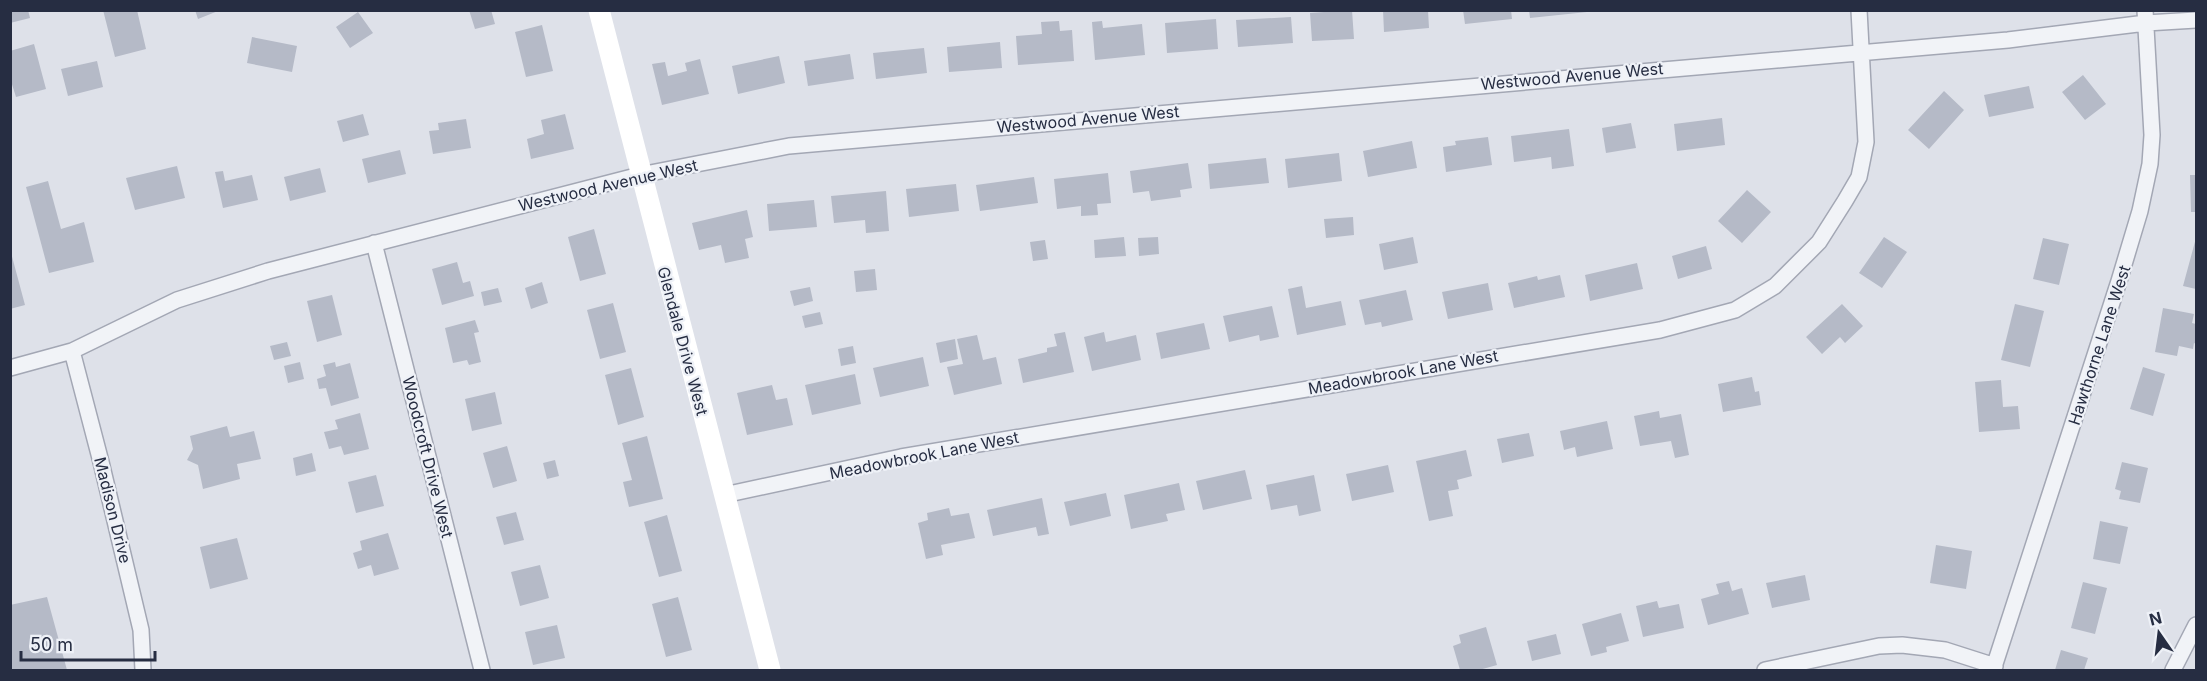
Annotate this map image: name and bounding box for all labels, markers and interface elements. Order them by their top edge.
street label: Westwood Avenue West [1480,58,1664,94]
street label: Westwood Avenue West [996,101,1180,137]
street label: Westwood Avenue West [517,155,699,215]
street label: Hawthorne Lane West [2064,262,2134,428]
street label: Glendale Drive West [654,264,712,418]
street label: Meadowbrook Lane West [1307,345,1499,399]
street label: Woodcroft Drive West [398,374,458,540]
street label: Meadowbrook Lane West [828,427,1020,483]
street label: Madison Drive [90,455,136,565]
north arrow [2129,603,2189,663]
text: N [2147,607,2164,630]
scale bar [21,624,154,662]
text: 50 m [30,634,73,655]

